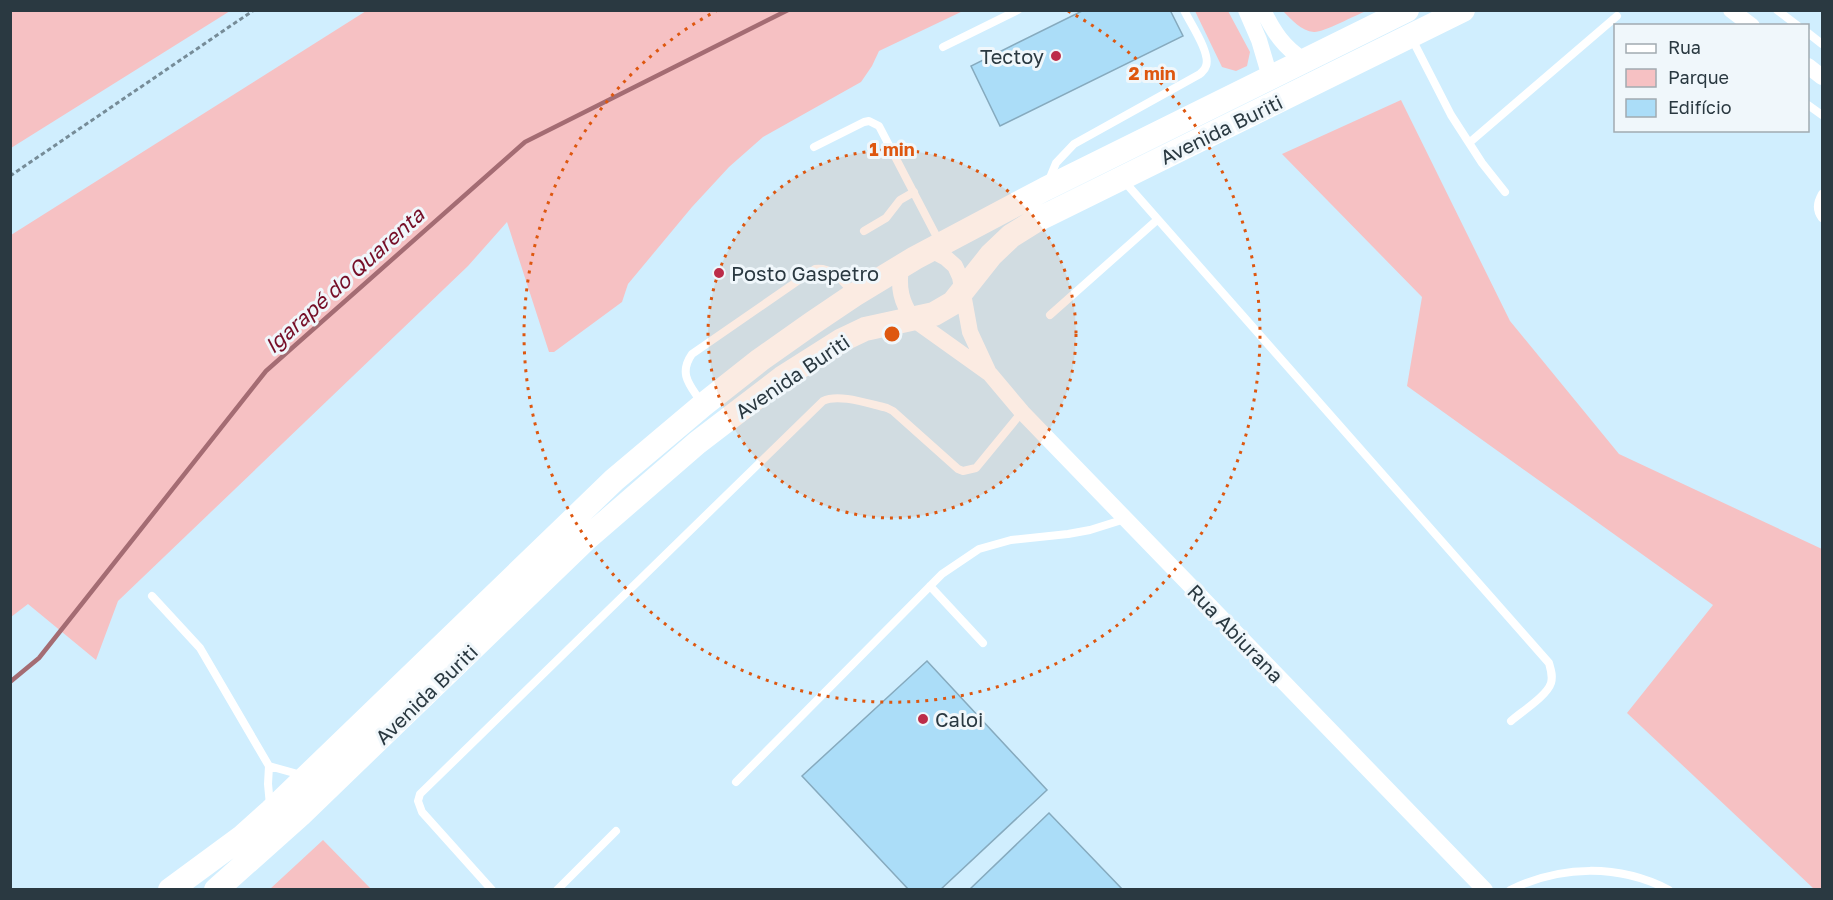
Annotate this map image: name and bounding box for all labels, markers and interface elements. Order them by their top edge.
legend [1614,24,1809,132]
text: Rua [1668,36,1701,58]
place label: Tectoy [980,44,1044,68]
marker: Tectoy [1049,49,1063,63]
text: 2 min [1128,62,1176,84]
text: Parque [1668,66,1729,88]
street label: Avenida Buriti [1156,89,1286,169]
text: Edifício [1668,96,1732,118]
text: 1 min [869,138,915,160]
water label: Igarapé do Quarenta [259,201,430,358]
place label: Posto Gaspetro [731,261,879,285]
marker: Posto Gaspetro [712,266,726,280]
centre of rings [882,324,902,344]
street label: Avenida Buriti [730,329,854,423]
street label: Rua Abiurana [1183,579,1289,687]
street label: Avenida Buriti [370,639,482,749]
place label: Caloi [935,707,983,731]
marker: Caloi [916,712,930,726]

